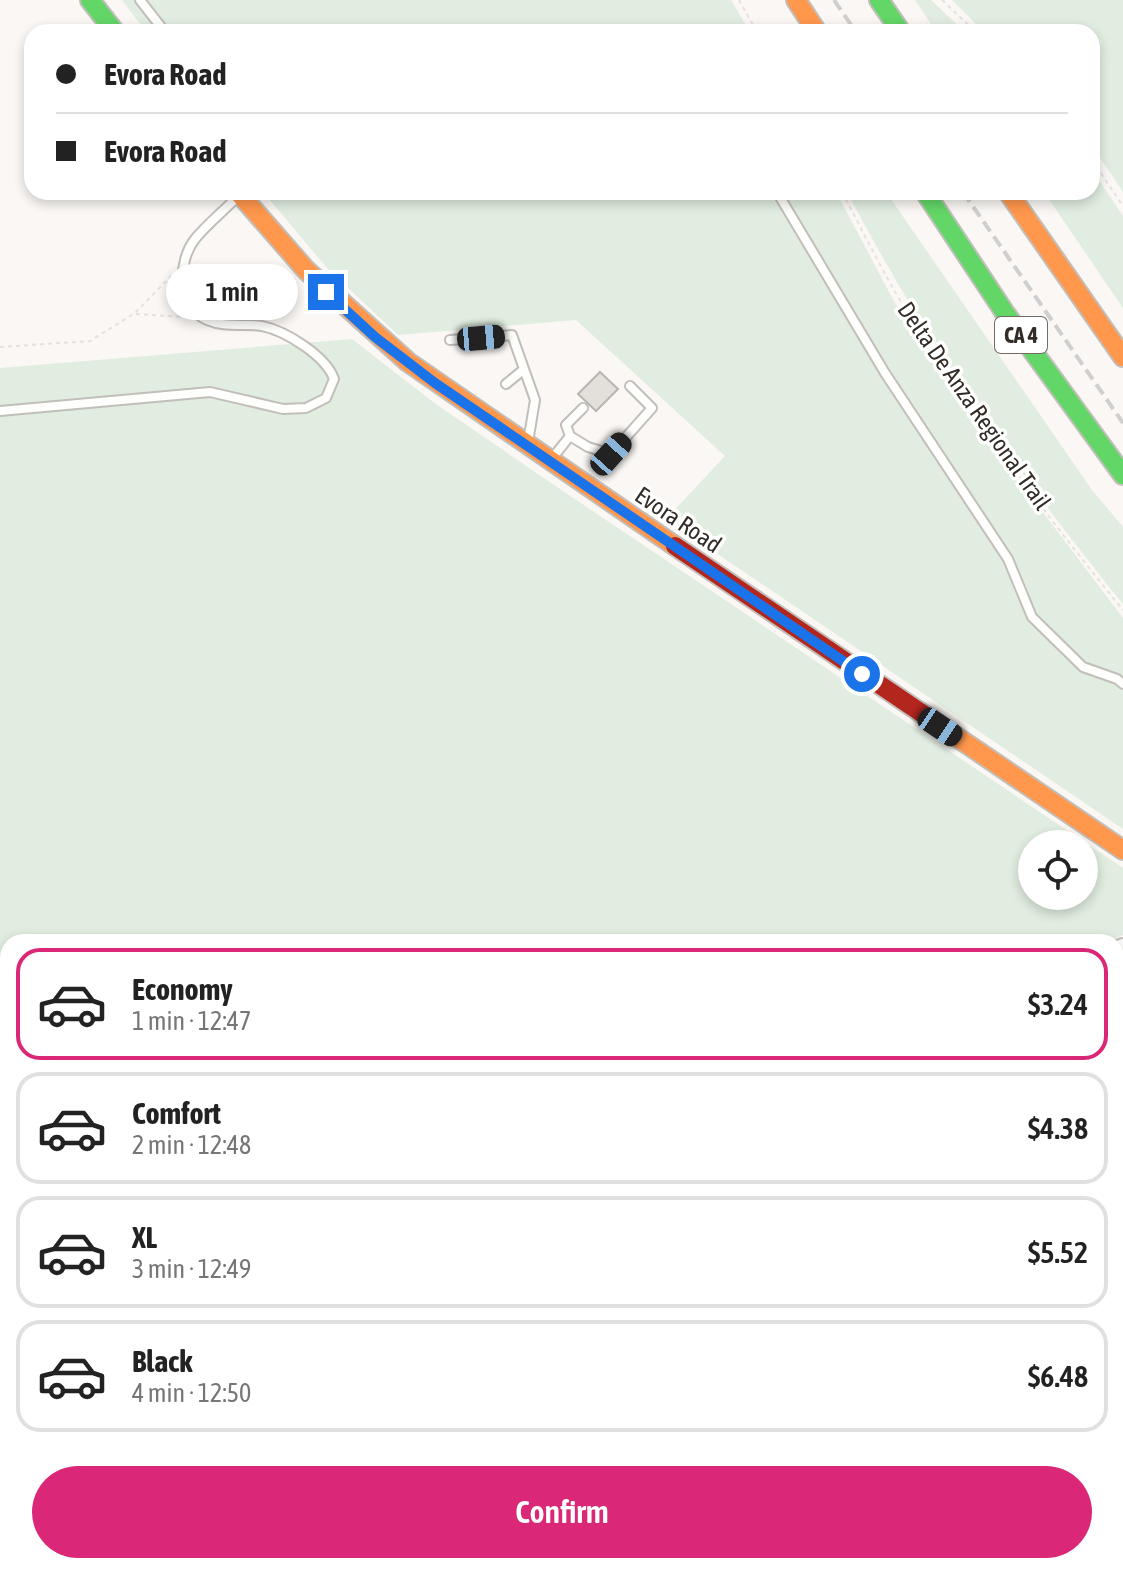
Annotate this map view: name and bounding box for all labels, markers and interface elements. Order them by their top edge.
text: Evora Road [104,57,227,91]
text: Evora Road [104,134,227,168]
callout: 1 min [166,264,298,320]
route end [308,274,344,310]
text: 1 min [205,277,259,307]
street label: Delta De Anza Regional Trail [892,297,1057,515]
road number: CA 4 [995,317,1047,353]
car [456,324,506,352]
car [586,428,636,480]
street label: Evora Road [630,481,726,558]
route start [844,656,880,692]
car [913,704,967,750]
map controls [1018,830,1098,910]
button: locate [1018,830,1098,910]
icon: car [36,968,108,1040]
text: Economy [132,972,233,1006]
text: $3.24 [1028,987,1088,1021]
text: 1 min · 12:47 [132,1006,251,1036]
icon: car [36,1092,108,1164]
text: Comfort [132,1096,221,1130]
text: $4.38 [1028,1111,1088,1145]
text: 2 min · 12:48 [132,1130,251,1160]
icon: car [36,1216,108,1288]
text: XL [132,1220,157,1254]
text: $5.52 [1028,1235,1088,1269]
text: 3 min · 12:49 [132,1254,251,1284]
icon: car [36,1340,108,1412]
text: Black [132,1344,192,1378]
text: $6.48 [1028,1359,1088,1393]
text: 4 min · 12:50 [132,1378,251,1408]
button: Confirm [32,1466,1092,1558]

